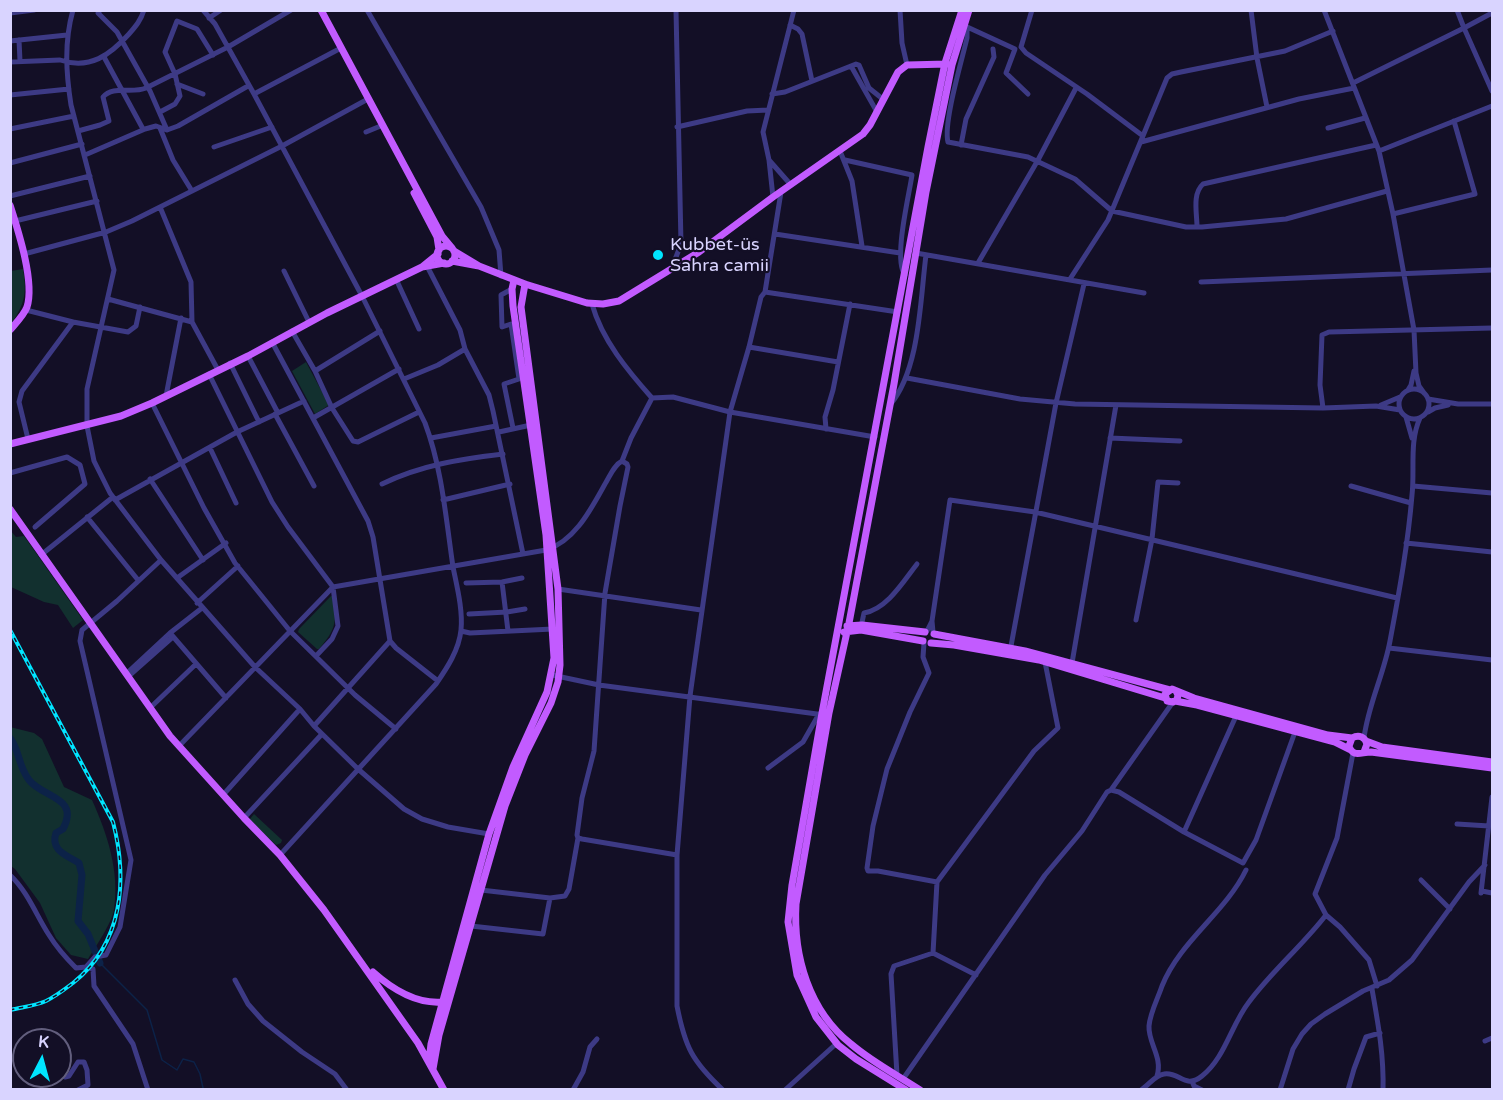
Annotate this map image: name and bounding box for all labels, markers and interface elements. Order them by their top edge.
place label: Kubbet-üs Sahra camii [670,234,769,276]
marker: Kubbet-üs Sahra camii [651,248,665,262]
north arrow [12,1028,72,1088]
text: K [37,1032,50,1053]

